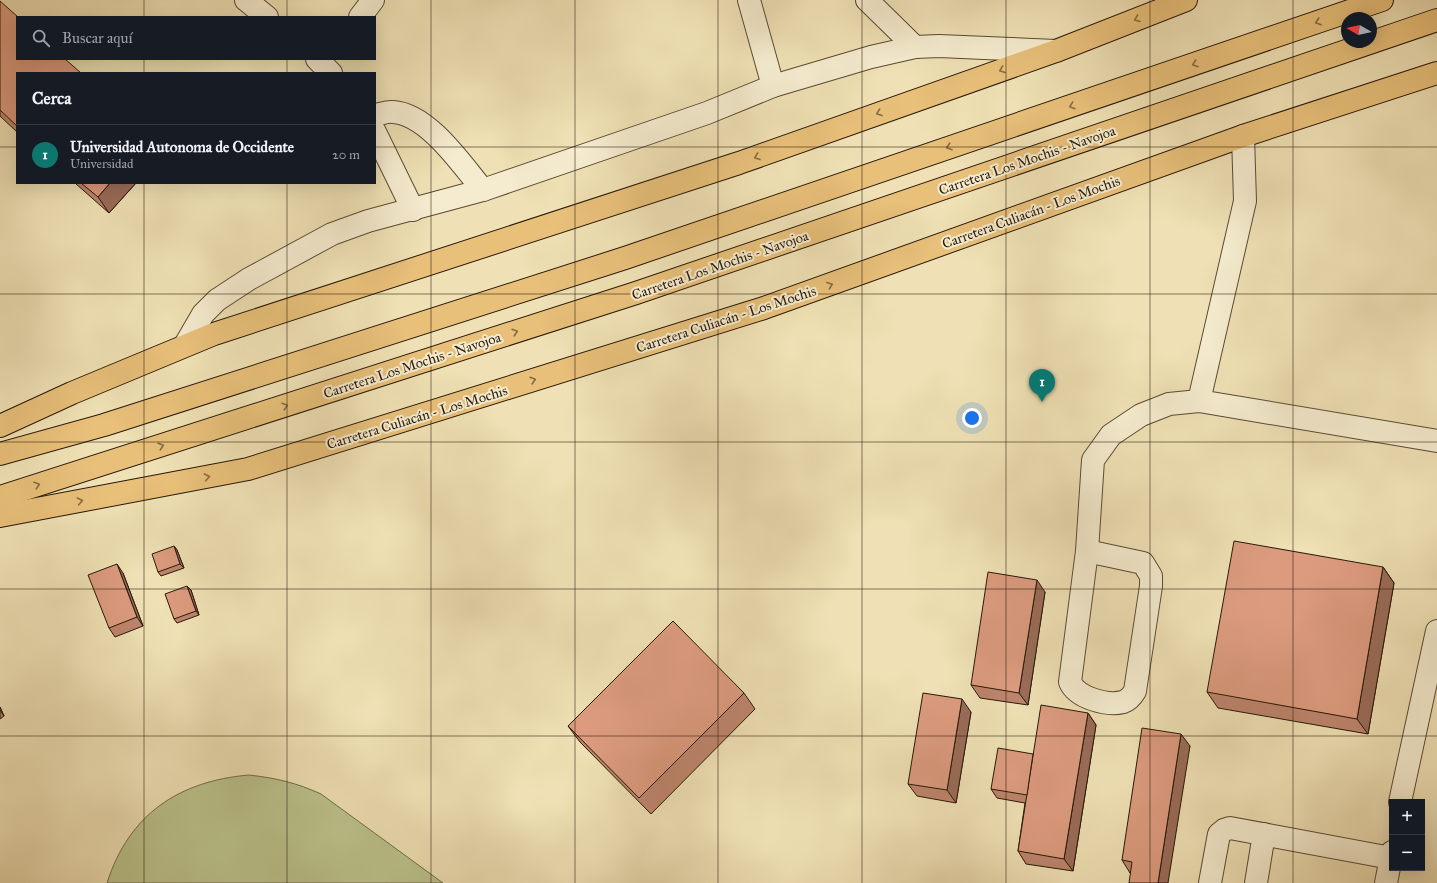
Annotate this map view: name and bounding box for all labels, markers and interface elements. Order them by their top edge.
north arrow [1341,12,1377,48]
one-way arrow [1133,15,1140,23]
search box [16,16,376,60]
one-way arrow [1315,17,1322,25]
icon: search [30,27,52,49]
text: Buscar aquí [62,29,133,47]
one-way arrow [1192,59,1199,67]
one-way arrow [998,65,1005,73]
text: Cerca [32,88,71,109]
one-way arrow [1069,101,1076,109]
one-way arrow [876,109,883,117]
street label: Carretera Los Mochis - Navojoa [937,122,1118,199]
text: Universidad Autonoma de Occidente [70,138,294,156]
one-way arrow [946,143,953,151]
text: 1 [42,147,48,163]
text: 20 m [332,147,360,163]
one-way arrow [753,152,760,161]
text: Universidad [70,156,134,172]
street label: Carretera Culiacán - Los Mochis [940,172,1122,253]
street label: Carretera Los Mochis - Navojoa [630,227,811,304]
one-way arrow [826,281,833,289]
street label: Carretera Culiacán - Los Mochis [634,282,818,357]
one-way arrow [512,328,519,337]
street label: Carretera Los Mochis - Navojoa [321,329,503,402]
pin: 1 [1029,369,1055,402]
one-way arrow [529,376,536,385]
street label: Carretera Culiacán - Los Mochis [325,382,510,453]
one-way arrow [281,402,288,411]
your location [962,408,982,428]
one-way arrow [157,442,164,451]
one-way arrow [204,473,210,481]
one-way arrow [33,481,40,490]
one-way arrow [77,497,83,506]
map controls [1389,799,1425,871]
button: + [1389,799,1425,835]
button: − [1389,835,1425,871]

